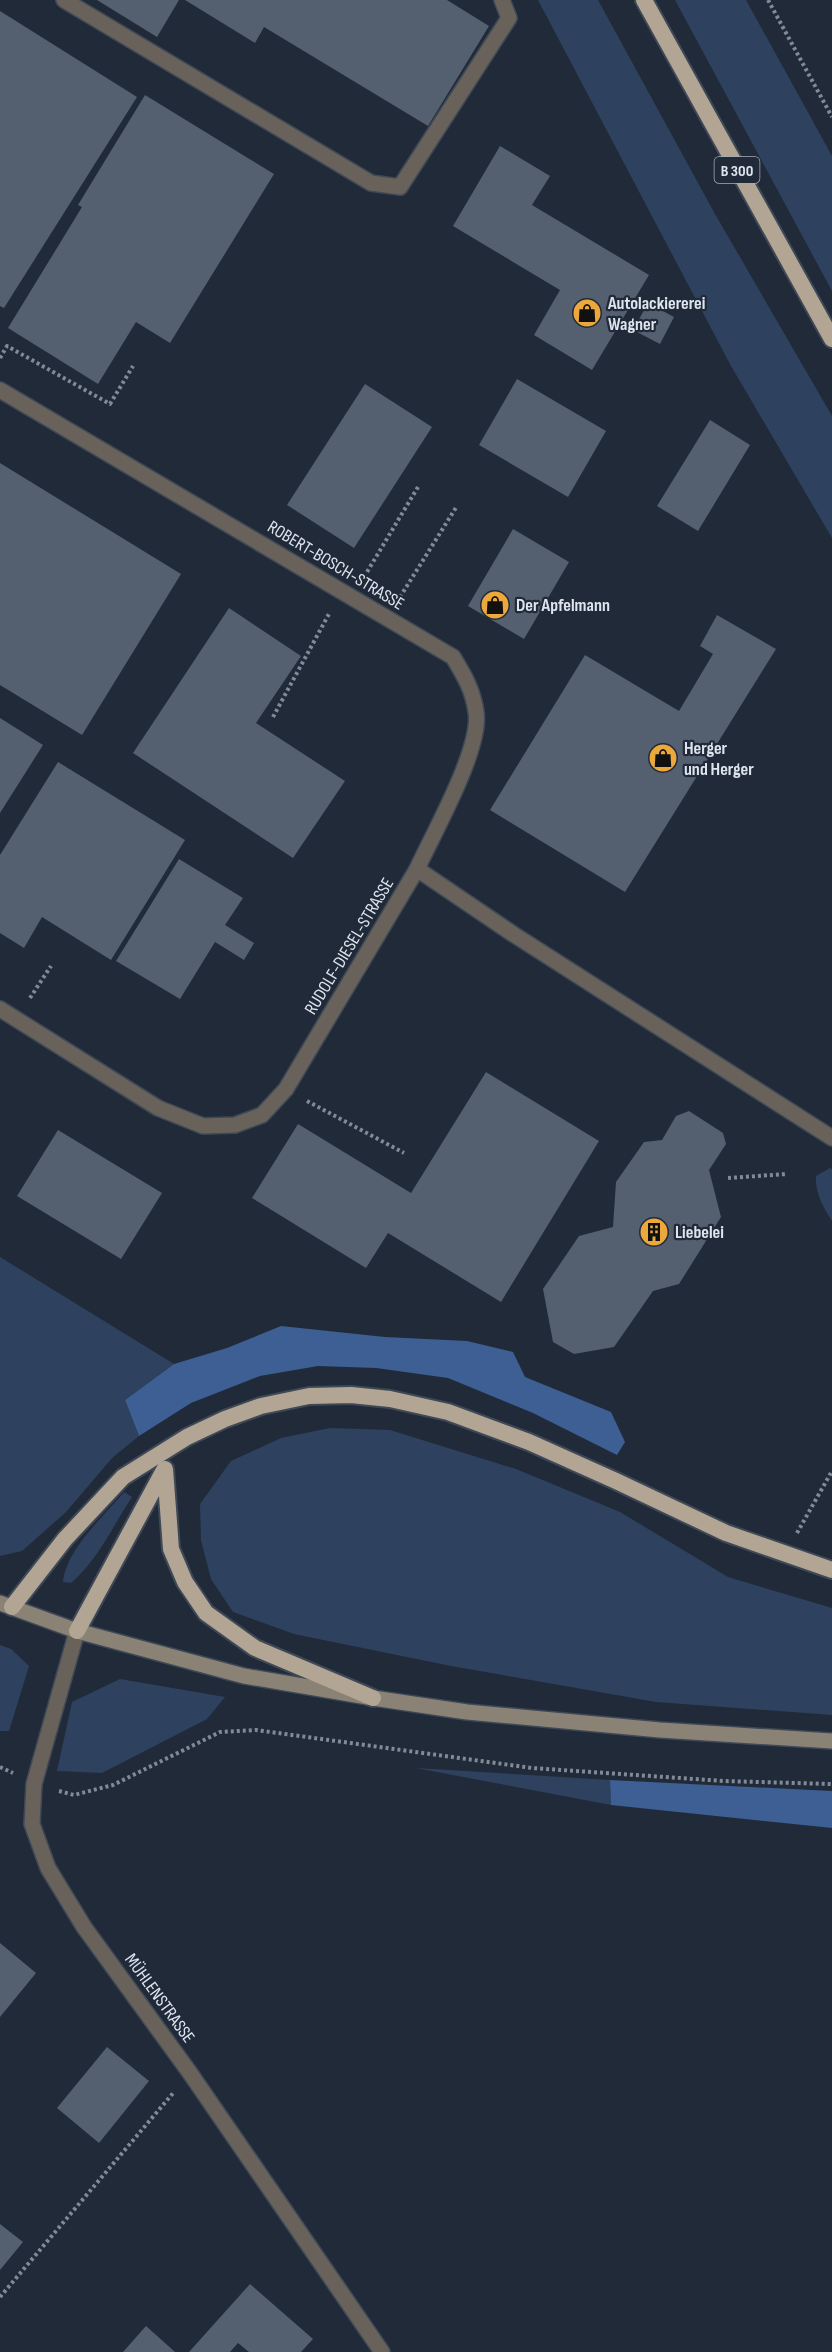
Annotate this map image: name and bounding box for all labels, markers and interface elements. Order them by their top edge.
road number: B 300 [714,157,760,183]
place label: Autolackiererei Wagner [607,293,705,335]
shop icon: Autolackiererei Wagner [571,297,603,329]
street label: ROBERT-BOSCH-STRASSE [264,516,408,615]
shop icon: Der Apfelmann [479,589,511,621]
place label: Der Apfelmann [516,595,610,616]
place label: Herger und Herger [684,738,754,780]
shop icon: Herger und Herger [647,742,679,774]
street label: RUDOLF-DIESEL-STRASSE [300,874,398,1018]
building icon: Liebelei [638,1216,670,1248]
place label: Liebelei [675,1222,724,1243]
street label: MÜHLENSTRASSE [120,1950,199,2047]

